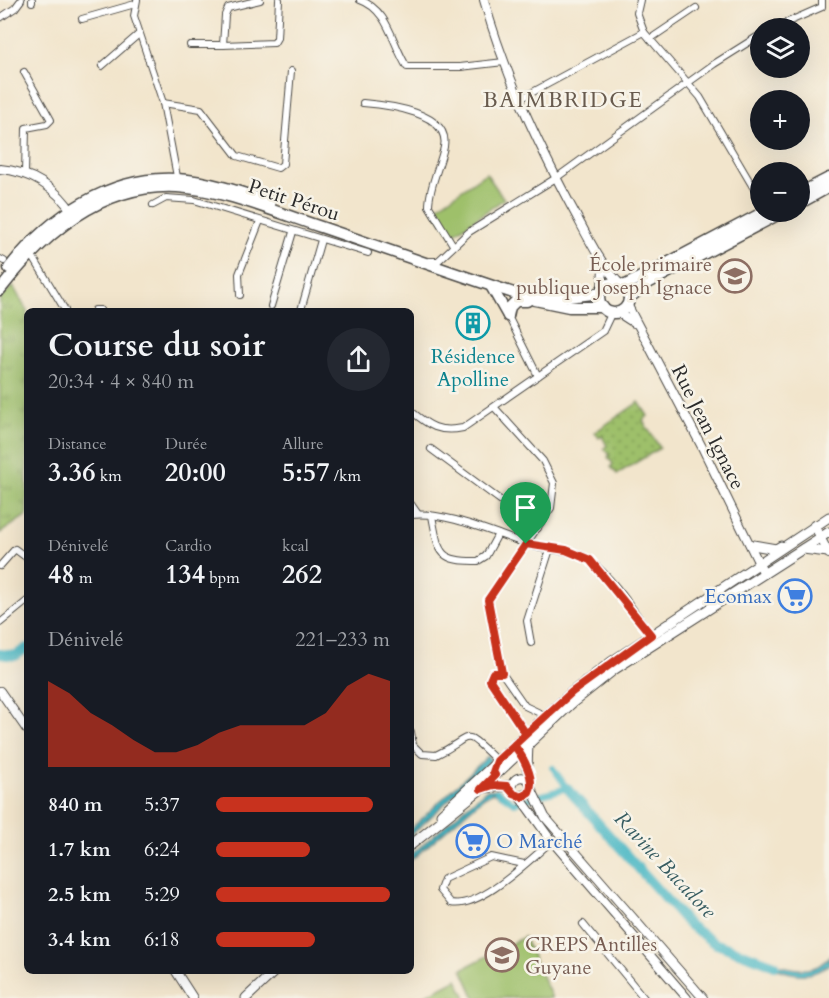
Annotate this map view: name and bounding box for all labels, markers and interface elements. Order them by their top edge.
map controls [750,18,810,222]
button: layers [750,18,810,78]
district label: BAIMBRIDGE [483,85,643,115]
button: + [750,90,810,150]
button: − [750,162,810,222]
street label: Petit Pérou [245,173,343,227]
place label: École primaire publique Joseph Ignace [516,251,712,301]
school or university icon: École primaire publique Joseph Ignace [717,258,753,294]
building icon: Résidence Apolline [455,305,491,341]
text: Course du soir [48,323,265,368]
button: share [327,328,390,391]
place label: Résidence Apolline [431,343,515,393]
street label: Rue Jean Ignace [665,360,751,494]
text: 20:34 · 4 × 840 m [48,368,194,395]
text: Distance [48,433,106,455]
text: Durée [165,433,207,455]
text: Allure [282,433,323,455]
text: 3.36 [48,455,96,490]
text: 20:00 [165,455,226,490]
text: 5:57 [282,455,330,490]
text: km [96,465,122,487]
text: /km [330,465,361,487]
pin [500,482,551,544]
icon: arrive [509,491,542,524]
text: Dénivelé [48,535,109,557]
text: Cardio [165,535,212,557]
text: kcal [282,535,309,557]
text: 48 [48,557,75,592]
text: 134 [165,557,205,592]
text: 262 [282,557,322,592]
text: m [75,567,92,589]
text: bpm [205,567,240,589]
supermarket icon: Ecomax [777,578,813,614]
place label: Ecomax [704,583,772,610]
text: Dénivelé [48,626,124,653]
text: 221–233 m [295,626,390,653]
text: 840 m [48,791,103,818]
text: 5:37 [144,791,180,818]
water label: Ravine Bacadore [607,805,723,926]
supermarket icon: O Marché [455,823,491,859]
place label: O Marché [496,828,583,855]
text: 1.7 km [48,836,111,863]
text: 6:24 [144,836,180,863]
text: 2.5 km [48,881,111,908]
text: 5:29 [144,881,180,908]
text: 3.4 km [48,926,111,953]
text: 6:18 [144,926,180,953]
place label: CREPS Antilles Guyane [525,931,657,981]
school or university icon: CREPS Antilles Guyane [484,937,520,973]

